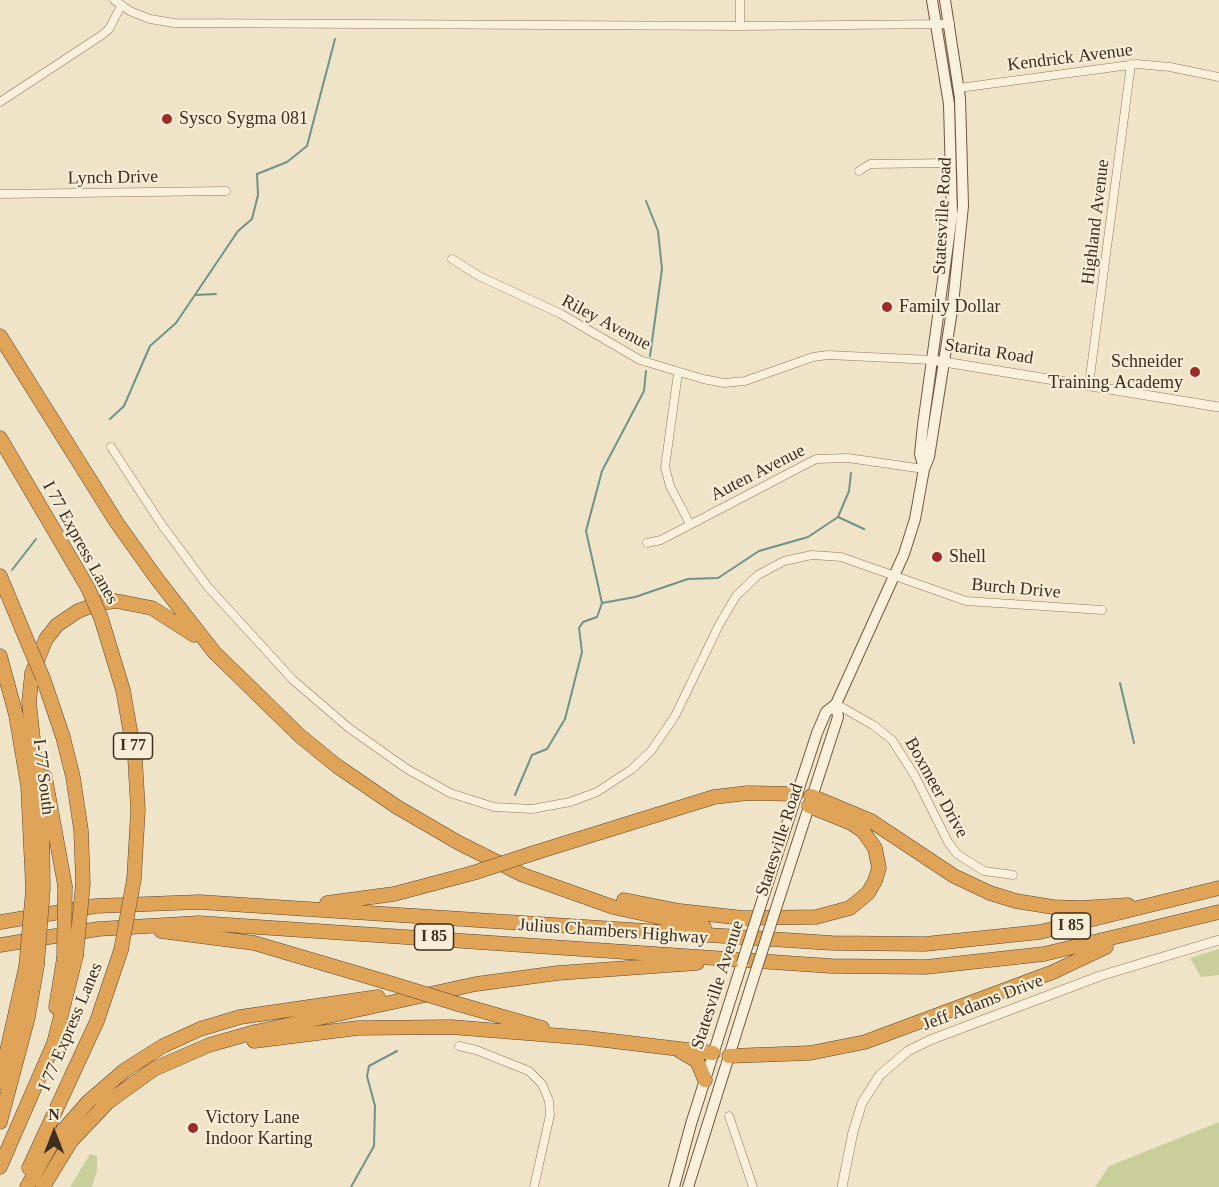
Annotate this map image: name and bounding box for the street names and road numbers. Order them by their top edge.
street label: Kendrick Avenue [1006,40,1134,76]
street label: Statesville Road [929,157,957,275]
street label: Highland Avenue [1078,158,1114,286]
street label: Lynch Drive [68,166,158,190]
street label: Riley Avenue [558,290,654,356]
street label: Starita Road [943,334,1035,370]
street label: Auten Avenue [707,440,809,506]
street label: I 77 Express Lanes [37,478,123,608]
street label: Burch Drive [970,574,1062,604]
road number: I 77 [114,733,152,759]
street label: Boxmeer Drive [900,734,972,842]
street label: I-77 South [28,738,58,816]
street label: Statesville Road [752,781,808,899]
road number: I 85 [1052,913,1090,939]
street label: Julius Chambers Highway [517,915,709,949]
street label: Statesville Avenue [687,918,749,1052]
road number: I 85 [414,924,454,950]
street label: I 77 Express Lanes [34,960,108,1094]
street label: Jeff Adams Drive [920,970,1046,1036]

